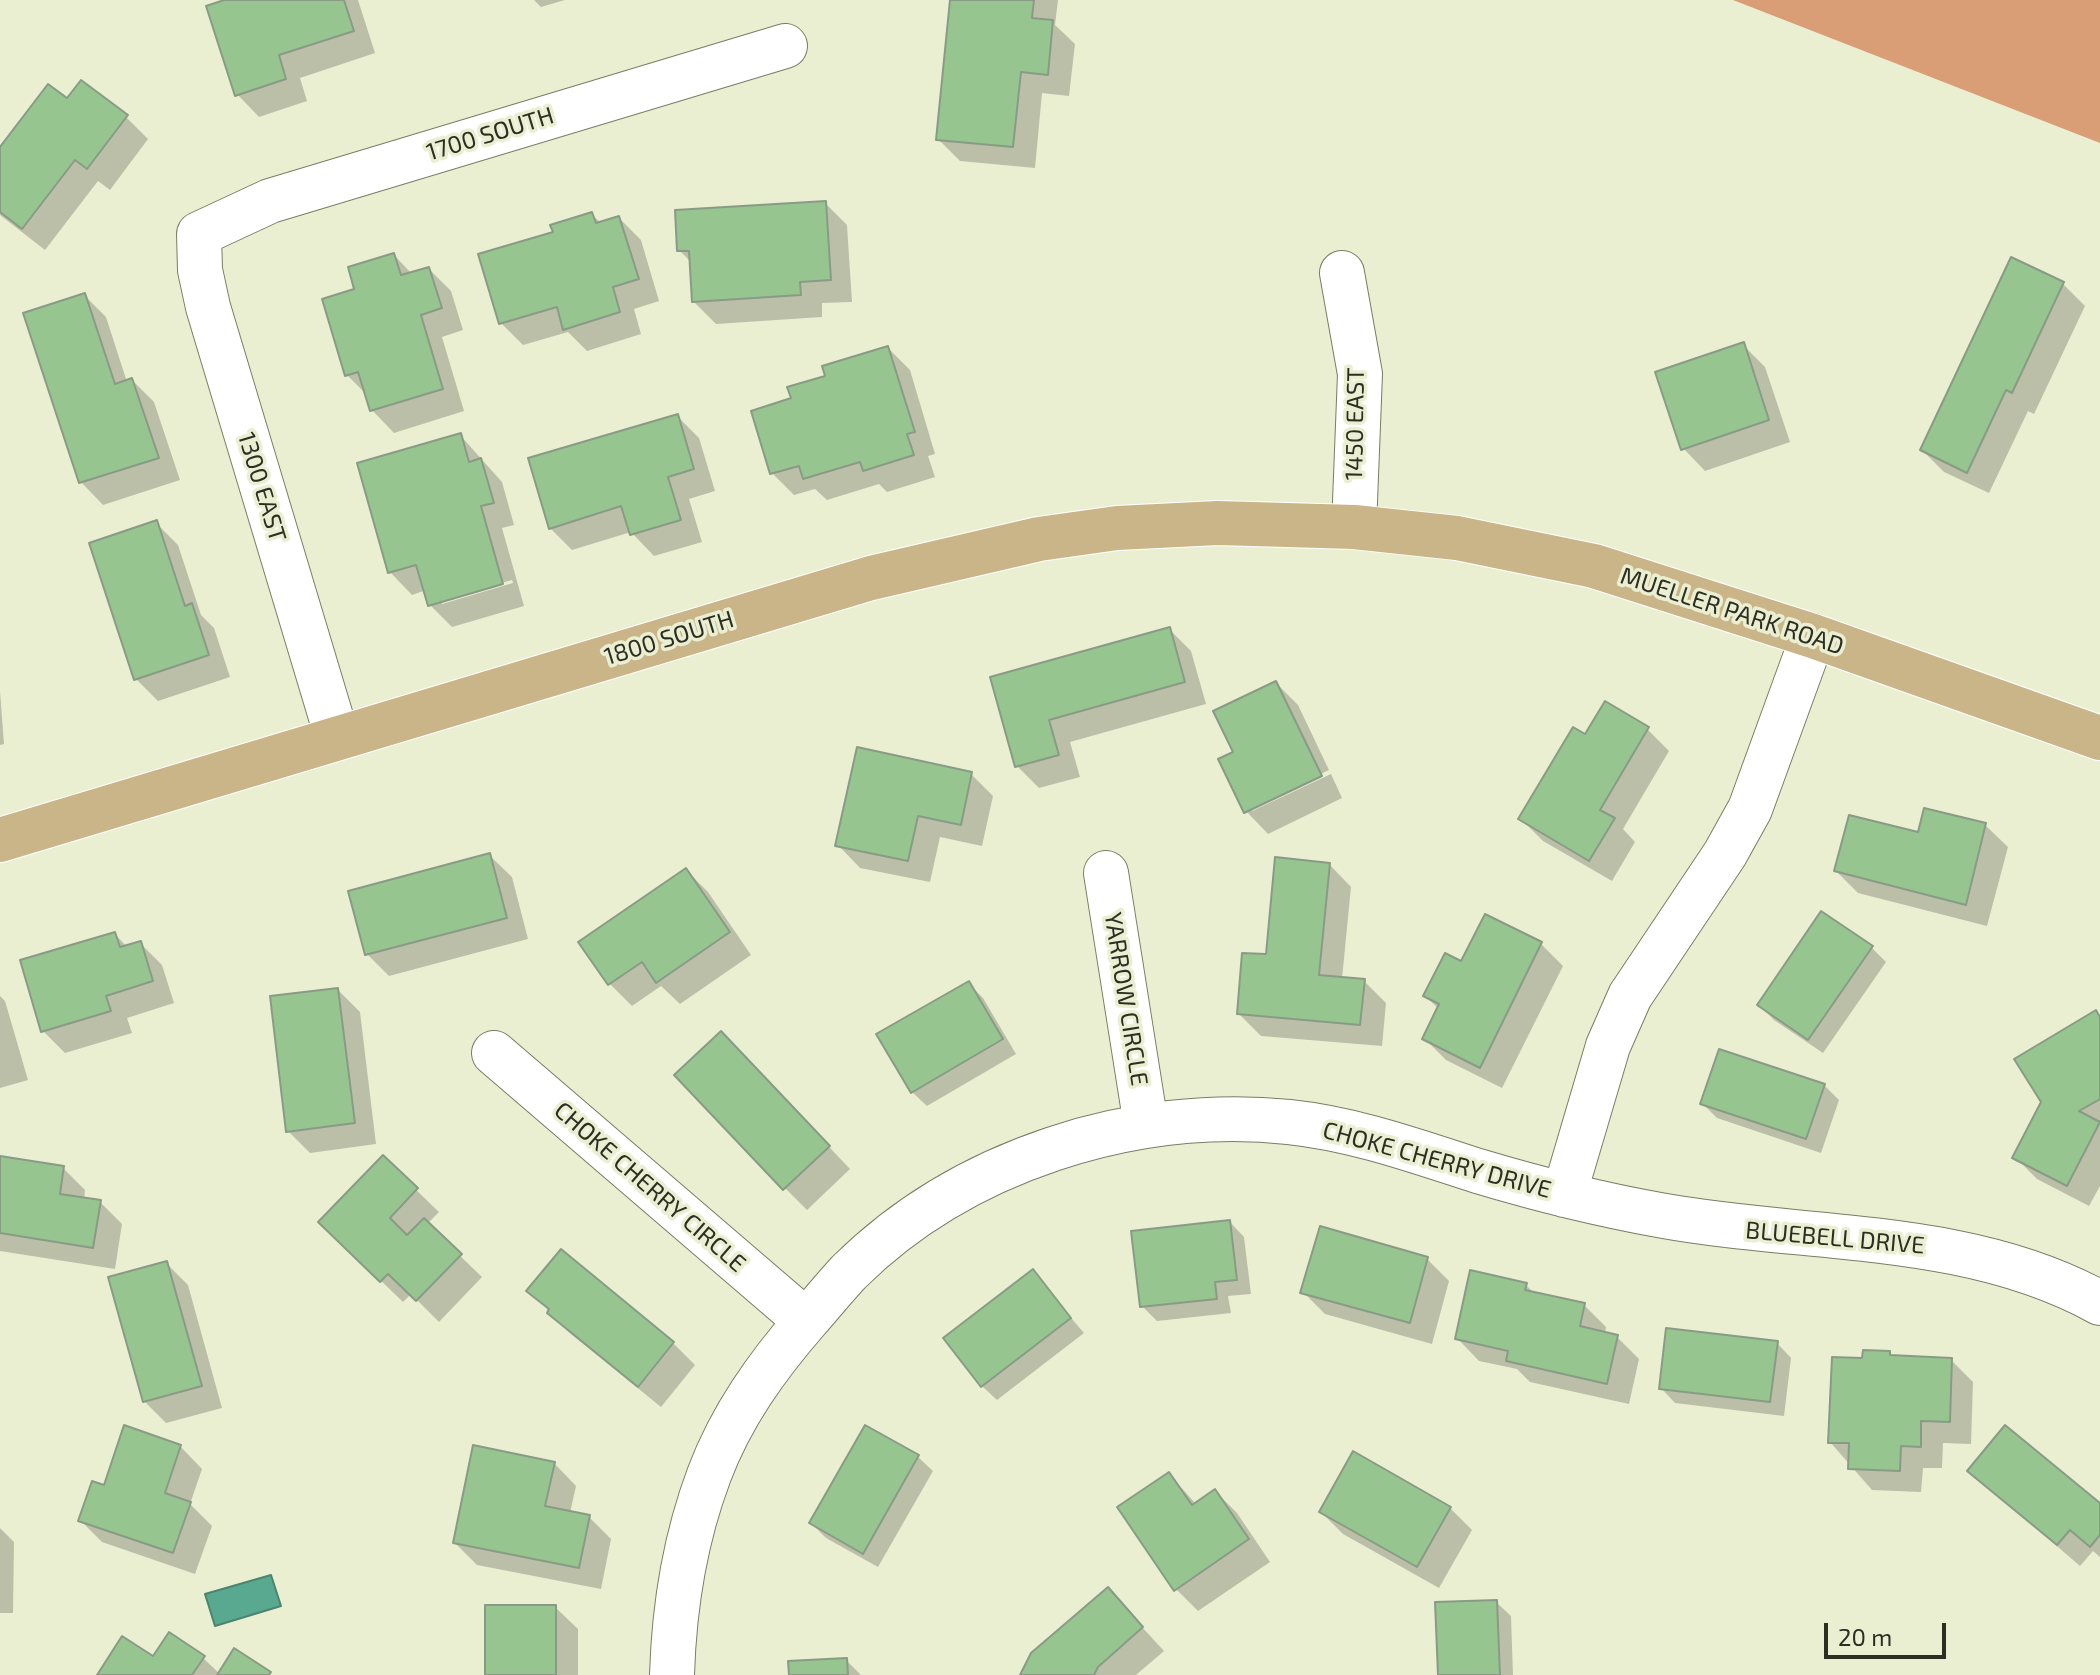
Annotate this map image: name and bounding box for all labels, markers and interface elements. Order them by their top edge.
street label: 1700 SOUTH [423,101,557,167]
street label: 1450 EAST [1340,367,1370,481]
street label: 1300 EAST [232,429,292,545]
street label: MUELLER PARK ROAD [1617,561,1847,661]
street label: 1800 SOUTH [601,605,737,671]
street label: YARROW CIRCLE [1098,910,1154,1088]
street label: CHOKE CHERRY CIRCLE [548,1096,752,1278]
street label: CHOKE CHERRY DRIVE [1320,1116,1554,1204]
street label: BLUEBELL DRIVE [1744,1216,1926,1260]
scale bar [1828,1607,1950,1657]
text: 20 m [1838,1622,1892,1651]

